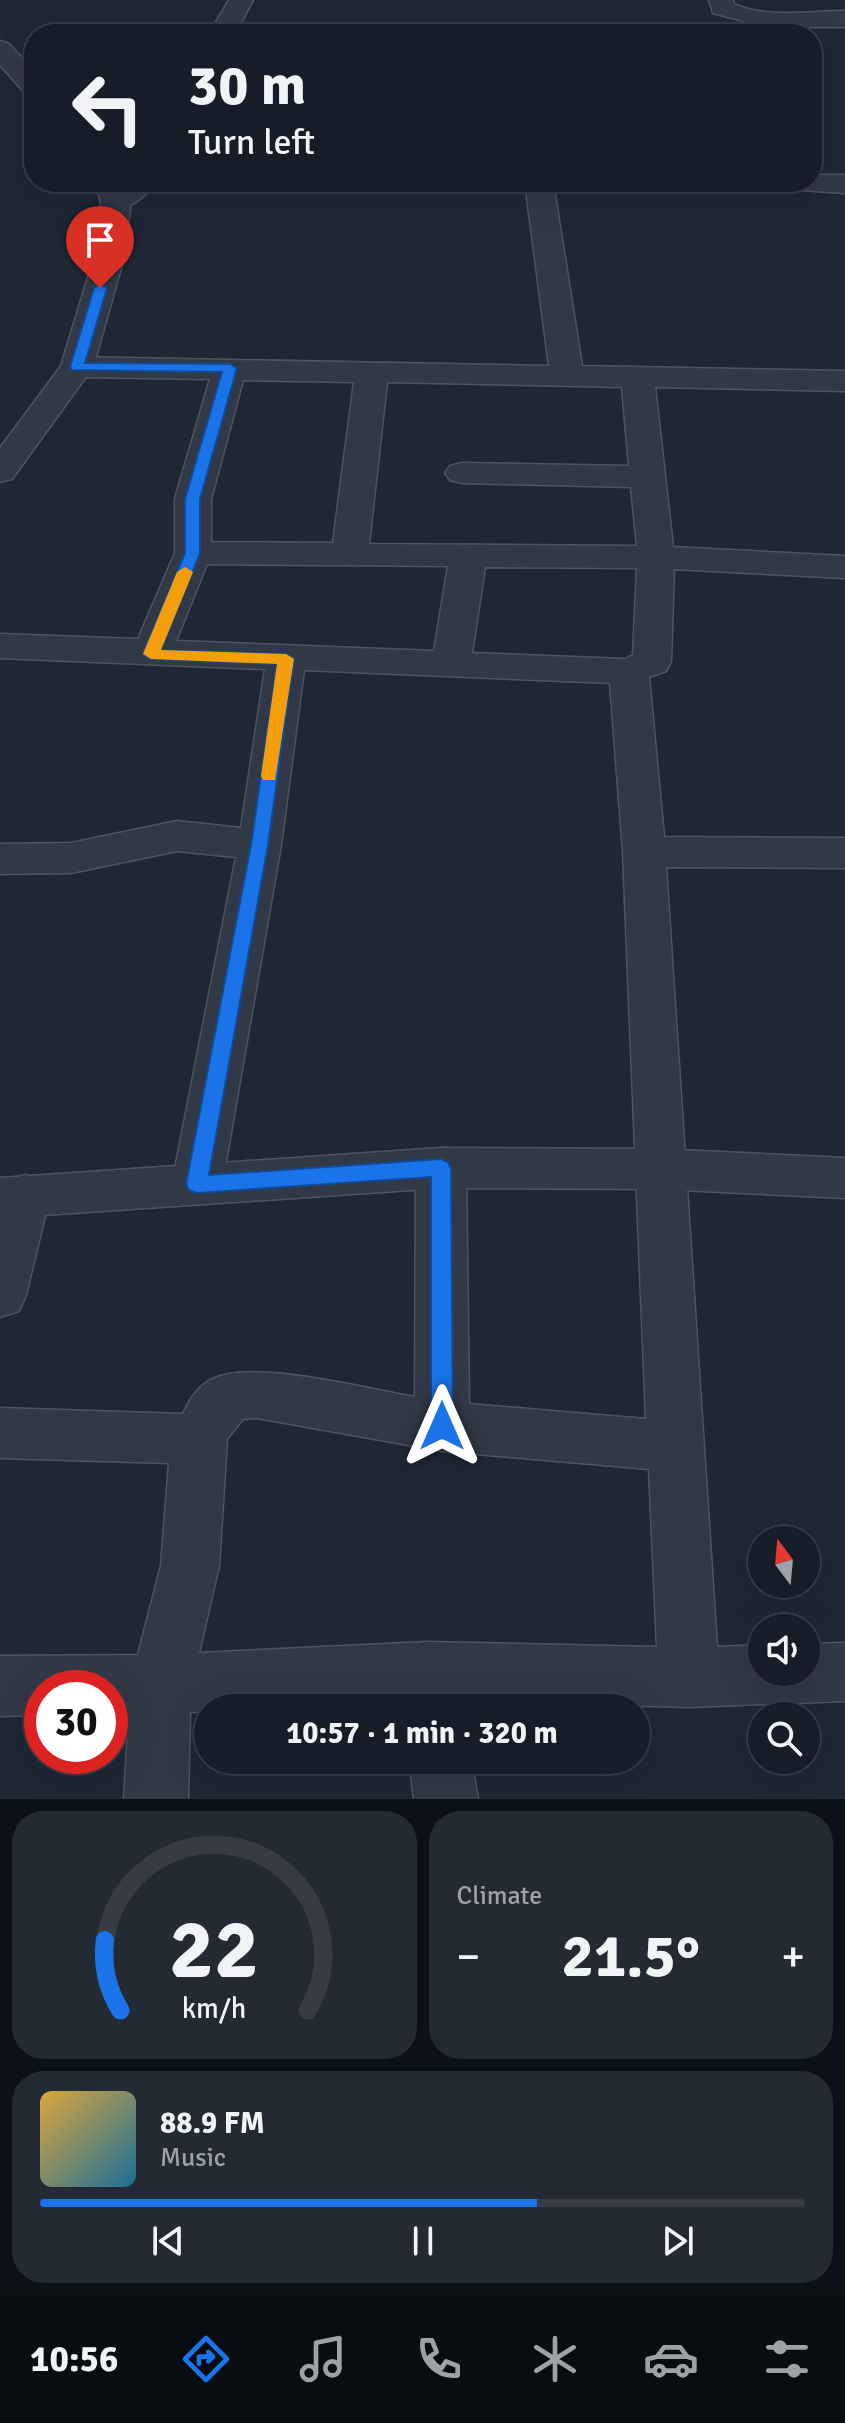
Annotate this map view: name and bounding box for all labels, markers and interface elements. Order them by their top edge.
text: 30 m [188,51,306,120]
icon: left [56,56,160,160]
text: Turn left [188,120,315,165]
pin [66,206,134,288]
icon: arrive [78,218,122,262]
position arrow [400,1384,484,1468]
north arrow [748,1526,820,1598]
map controls [748,1526,820,1774]
button: sound [748,1614,820,1686]
speed limit sign: 30 [24,1670,128,1774]
button: search [748,1702,820,1774]
text: 10:57 · 1 min · 320 m [286,1715,558,1752]
text: Climate [457,1880,542,1912]
text: 22 [169,1899,259,2001]
text: 21.5° [562,1920,700,1994]
text: − [457,1930,480,1984]
text: + [781,1930,805,1984]
text: km/h [182,1991,247,2026]
text: 88.9 FM [160,2105,265,2142]
text: Music [160,2142,226,2174]
icon: previous [146,2219,190,2263]
icon: pause [401,2219,445,2263]
icon: next [656,2219,700,2263]
icon: directions [178,2331,234,2387]
icon: music [295,2331,351,2387]
icon: phone [411,2331,467,2387]
icon: climate [527,2331,583,2387]
icon: car [643,2331,699,2387]
icon: filters [759,2331,815,2387]
text: 10:56 [30,2337,118,2382]

